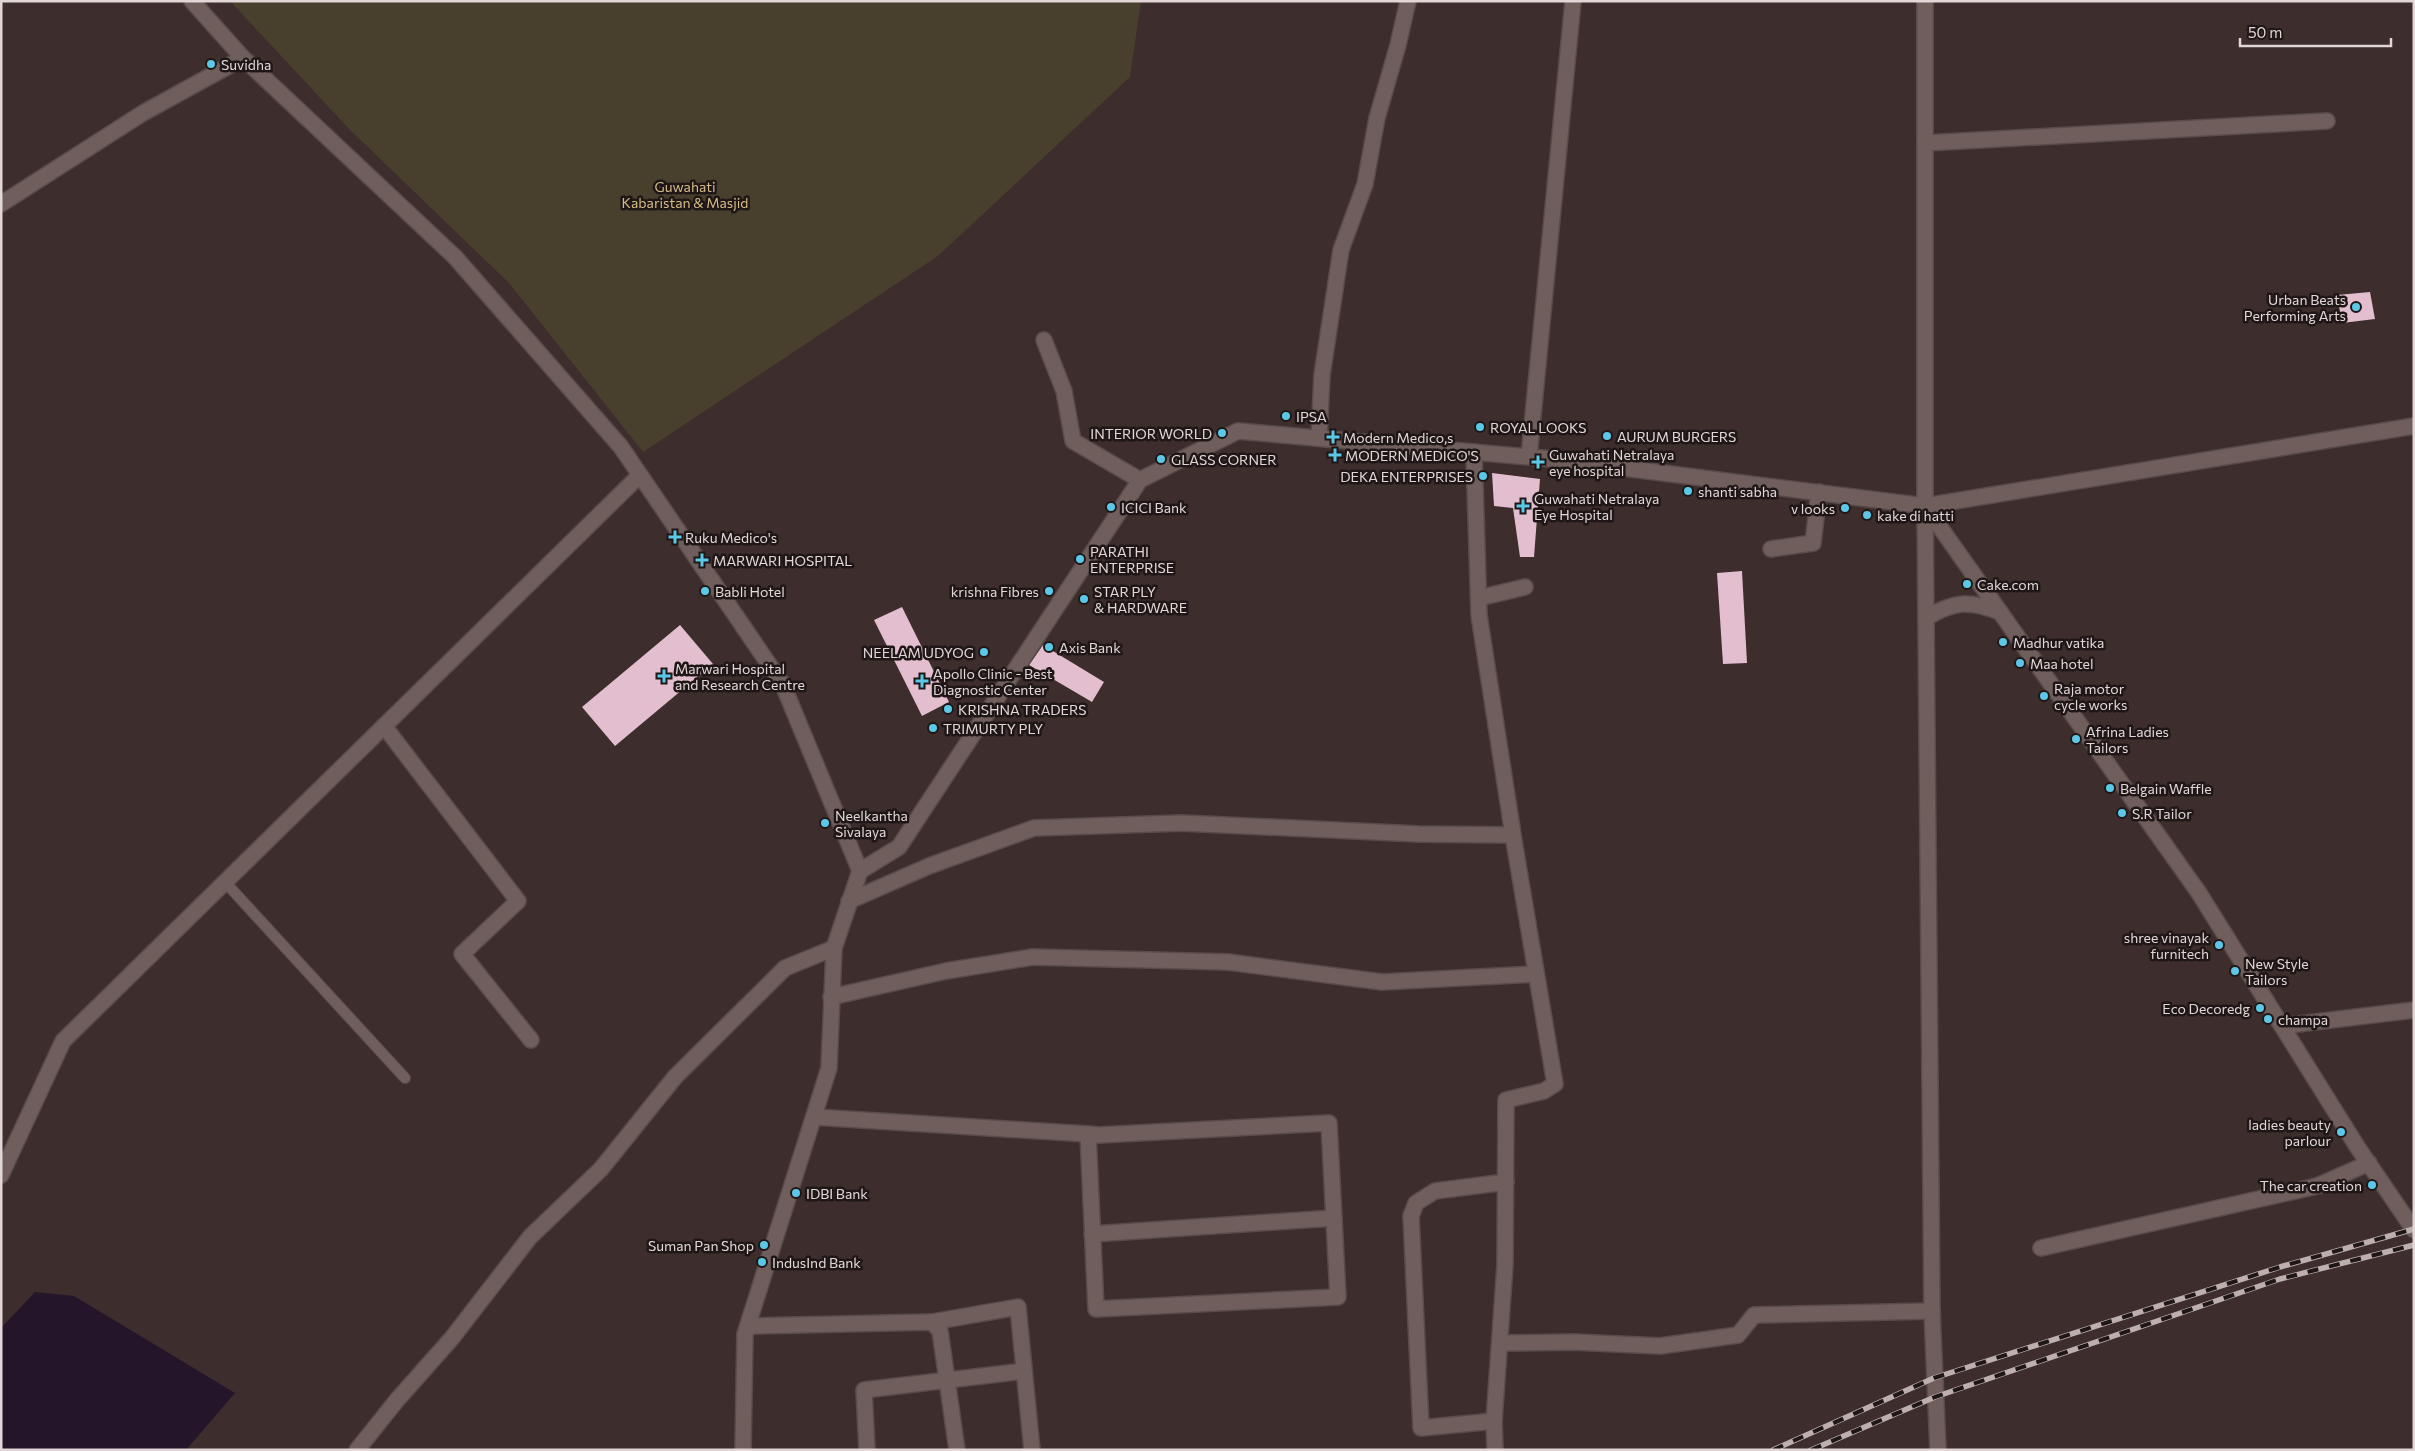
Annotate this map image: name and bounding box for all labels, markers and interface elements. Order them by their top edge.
scale bar [2240,15,2391,47]
text: 50 m [2248,23,2282,41]
place label: Suvidha [221,56,271,73]
marker: Suvidha [205,58,217,70]
park label: Guwahati Kabaristan & Masjid [622,178,748,211]
place label: Urban Beats Performing Arts [2244,291,2346,324]
marker: Urban Beats Performing Arts [2350,301,2362,313]
place label: IPSA [1296,408,1327,425]
marker: IPSA [1280,410,1292,422]
place label: ROYAL LOOKS [1490,419,1587,436]
marker: ROYAL LOOKS [1474,421,1486,433]
place label: INTERIOR WORLD [1090,425,1212,442]
marker: INTERIOR WORLD [1216,427,1228,439]
place label: AURUM BURGERS [1617,428,1736,445]
place label: Modern Medico,s [1343,429,1453,446]
marker: AURUM BURGERS [1601,430,1613,442]
marker: Modern Medico,s [1327,431,1339,443]
place label: Guwahati Netralaya eye hospital [1549,446,1674,479]
place label: MODERN MEDICO'S [1345,447,1479,464]
marker: MODERN MEDICO'S [1329,449,1341,461]
place label: GLASS CORNER [1171,451,1277,468]
marker: GLASS CORNER [1155,453,1167,465]
marker: Guwahati Netralaya eye hospital [1531,455,1545,469]
place label: DEKA ENTERPRISES [1340,468,1473,485]
marker: DEKA ENTERPRISES [1477,470,1489,482]
place label: shanti sabha [1698,483,1777,500]
marker: shanti sabha [1682,485,1694,497]
place label: Guwahati Netralaya Eye Hospital [1534,490,1659,523]
place label: ICICI Bank [1121,499,1187,516]
marker: Guwahati Netralaya Eye Hospital [1516,499,1530,513]
place label: v looks [1791,500,1835,517]
marker: ICICI Bank [1105,501,1117,513]
marker: v looks [1839,502,1851,514]
place label: kake di hatti [1877,507,1954,524]
marker: kake di hatti [1861,509,1873,521]
place label: Ruku Medico's [685,529,777,546]
marker: Ruku Medico's [669,531,681,543]
place label: PARATHI ENTERPRISE [1090,543,1174,576]
place label: MARWARI HOSPITAL [713,552,852,569]
marker: MARWARI HOSPITAL [695,553,709,567]
marker: PARATHI ENTERPRISE [1074,553,1086,565]
place label: Cake.com [1977,576,2039,593]
marker: Cake.com [1961,578,1973,590]
place label: Babli Hotel [715,583,785,600]
place label: krishna Fibres [951,583,1039,600]
place label: STAR PLY & HARDWARE [1094,583,1187,616]
marker: Babli Hotel [699,585,711,597]
marker: krishna Fibres [1043,585,1055,597]
marker: STAR PLY & HARDWARE [1078,593,1090,605]
place label: Madhur vatika [2013,634,2104,651]
marker: Madhur vatika [1997,636,2009,648]
place label: Axis Bank [1059,639,1121,656]
marker: Axis Bank [1043,641,1055,653]
place label: NEELAM UDYOG [863,644,974,661]
marker: NEELAM UDYOG [978,646,990,658]
place label: Maa hotel [2030,655,2093,672]
marker: Maa hotel [2014,657,2026,669]
place label: Marwari Hospital and Research Centre [675,660,805,693]
place label: Apollo Clinic - Best Diagnostic Center [933,665,1053,698]
marker: Marwari Hospital and Research Centre [657,669,671,683]
marker: Apollo Clinic - Best Diagnostic Center [915,674,929,688]
place label: Raja motor cycle works [2054,680,2127,713]
marker: Raja motor cycle works [2038,690,2050,702]
place label: KRISHNA TRADERS [958,701,1087,718]
marker: KRISHNA TRADERS [942,703,954,715]
place label: TRIMURTY PLY [943,720,1043,737]
marker: TRIMURTY PLY [927,722,939,734]
place label: Afrina Ladies Tailors [2086,723,2169,756]
marker: Afrina Ladies Tailors [2070,733,2082,745]
place label: Belgain Waffle [2120,780,2212,797]
marker: Belgain Waffle [2104,782,2116,794]
place label: S.R Tailor [2132,805,2192,822]
place label: Neelkantha Sivalaya [835,807,908,840]
marker: S.R Tailor [2116,807,2128,819]
marker: Neelkantha Sivalaya [819,817,831,829]
place label: shree vinayak furnitech [2124,929,2209,962]
marker: shree vinayak furnitech [2213,939,2225,951]
place label: New Style Tailors [2245,955,2309,988]
marker: New Style Tailors [2229,965,2241,977]
place label: Eco Decoredg [2162,1000,2250,1017]
marker: Eco Decoredg [2254,1002,2266,1014]
place label: champa [2278,1011,2328,1028]
marker: champa [2262,1013,2274,1025]
place label: ladies beauty parlour [2248,1116,2331,1149]
marker: ladies beauty parlour [2335,1126,2347,1138]
place label: The car creation [2260,1177,2362,1194]
marker: The car creation [2366,1179,2378,1191]
place label: IDBI Bank [806,1185,868,1202]
marker: IDBI Bank [790,1187,802,1199]
place label: Suman Pan Shop [648,1237,754,1254]
marker: Suman Pan Shop [758,1239,770,1251]
place label: IndusInd Bank [772,1254,861,1271]
marker: IndusInd Bank [756,1256,768,1268]

